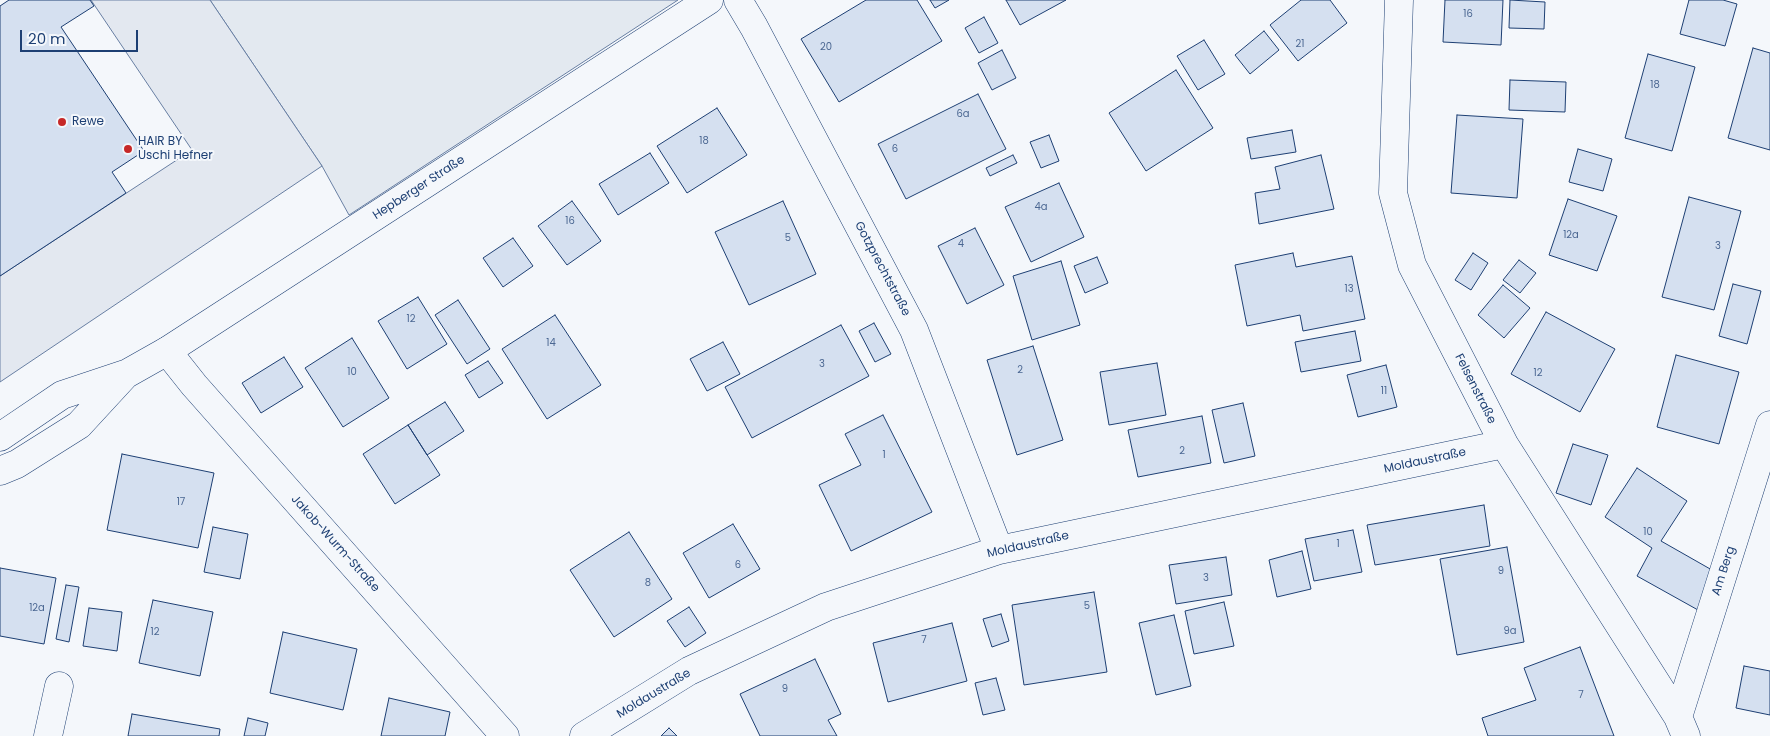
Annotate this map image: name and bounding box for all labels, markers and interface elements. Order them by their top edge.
house number: 16 [1463,8,1473,20]
scale bar [22,20,140,52]
text: 20 m [28,28,66,49]
house number: 21 [1296,38,1304,50]
house number: 20 [820,41,832,53]
house number: 18 [1650,79,1660,91]
house number: 6a [956,108,970,120]
place label: Rewe [72,115,104,129]
marker: Rewe [56,116,68,128]
place label: HAIR BY Uschi Hefner [138,135,213,163]
house number: 18 [699,135,709,147]
marker: HAIR BY Uschi Hefner [122,143,134,155]
house number: 6 [892,143,898,155]
street label: Hepberger Straße [370,153,468,223]
house number: 4a [1034,201,1048,213]
house number: 16 [565,215,575,227]
street label: Gotzprechtstraße [851,219,913,319]
house number: 12a [1563,229,1579,241]
house number: 5 [785,232,791,244]
house number: 4 [958,238,964,250]
house number: 3 [1715,240,1721,252]
house number: 13 [1344,283,1354,295]
house number: 12 [407,313,415,325]
house number: 14 [546,337,556,349]
street label: Felsenstraße [1451,352,1499,426]
house number: 3 [819,358,825,370]
house number: 2 [1017,364,1023,376]
house number: 10 [347,366,357,378]
house number: 12 [1534,367,1542,379]
house number: 11 [1381,385,1387,397]
house number: 2 [1179,445,1185,457]
street label: Moldaustraße [1383,445,1467,477]
house number: 1 [882,449,886,461]
street label: Jakob-Wurm-Straße [288,493,382,595]
house number: 17 [177,496,185,508]
house number: 10 [1643,526,1653,538]
street label: Moldaustraße [986,529,1070,561]
house number: 1 [1336,538,1340,550]
street label: Am Berg [1709,545,1739,597]
house number: 6 [735,559,741,571]
house number: 9 [1498,565,1504,577]
house number: 3 [1203,572,1209,584]
house number: 8 [645,577,651,589]
house number: 5 [1084,600,1090,612]
house number: 12a [29,602,45,614]
house number: 9a [1503,625,1517,637]
house number: 12 [151,626,159,638]
house number: 7 [921,634,927,646]
street label: Moldaustraße [614,666,694,722]
house number: 9 [782,683,788,695]
house number: 7 [1578,689,1584,701]

